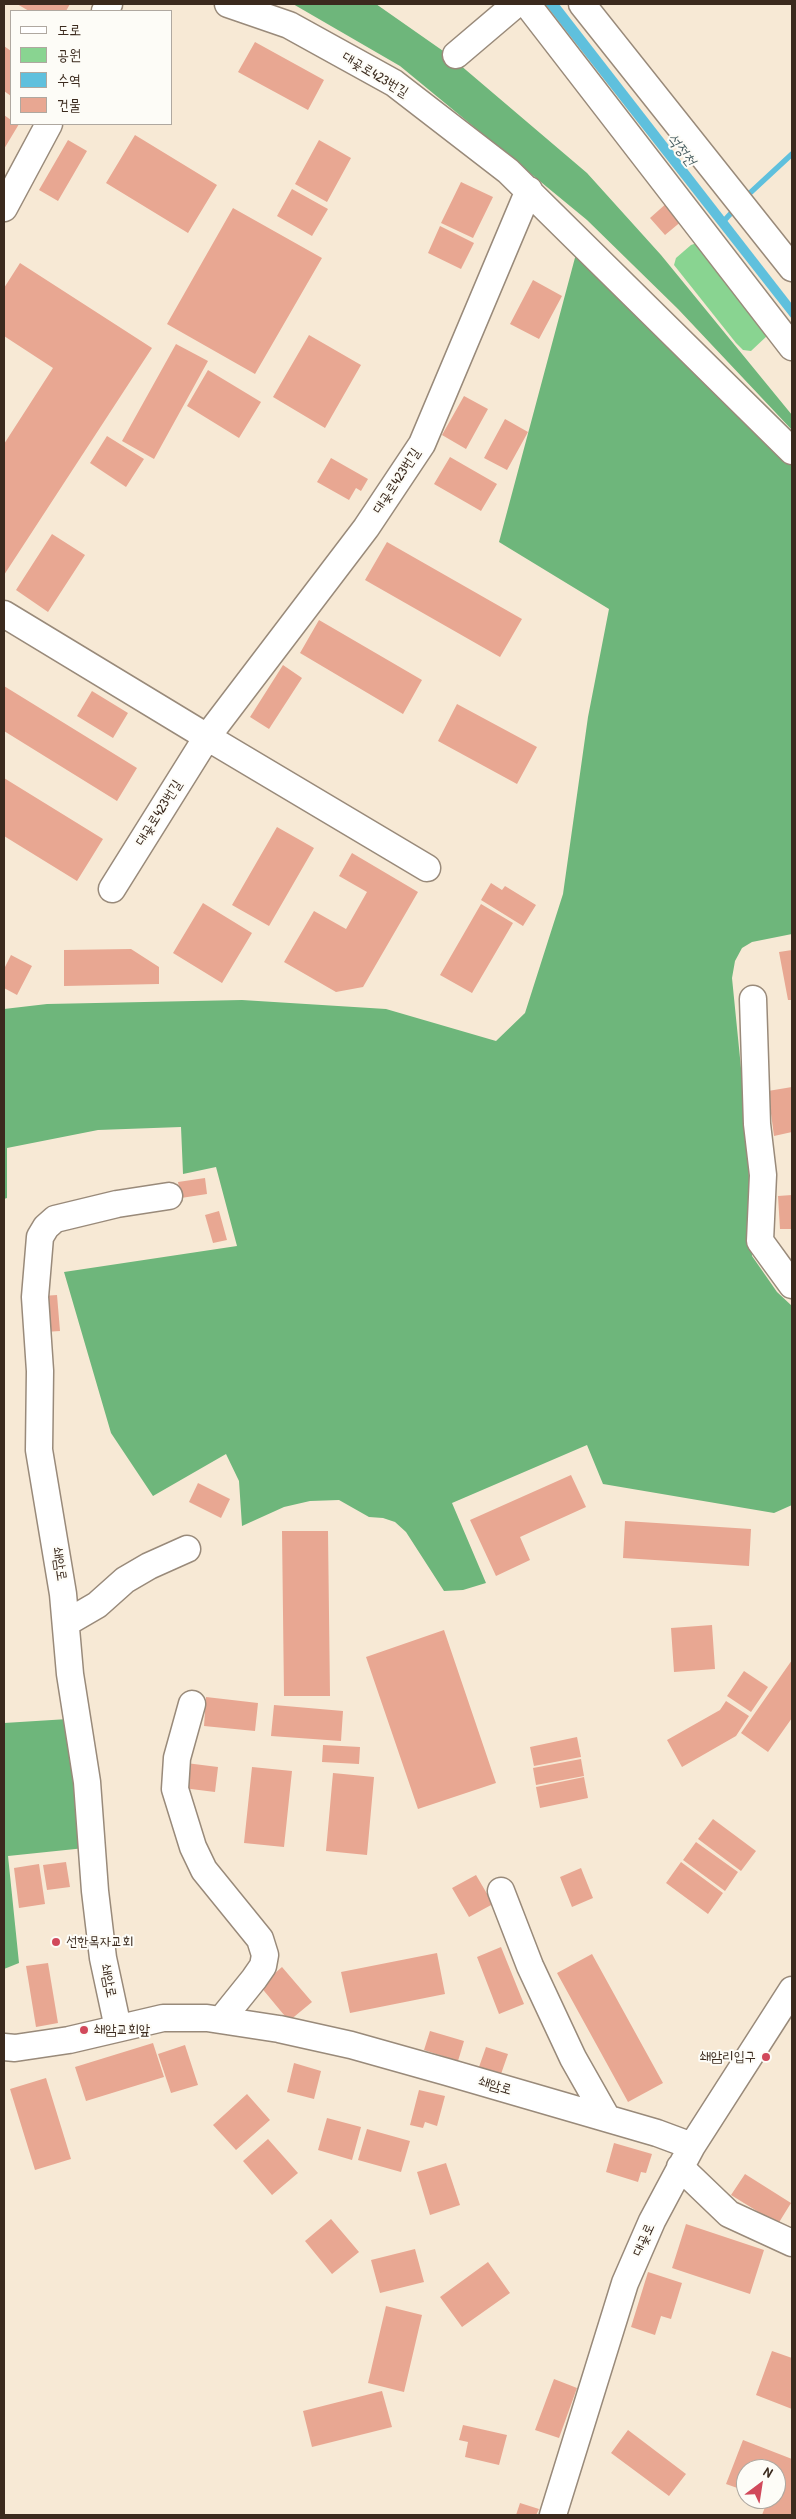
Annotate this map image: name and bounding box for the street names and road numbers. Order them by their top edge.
street label: 대곶로423번길 [339,49,411,101]
street label: 대곶로423번길 [370,445,424,517]
street label: 대곶로423번길 [132,777,186,849]
street label: 쇄암로 [48,1546,70,1582]
street label: 쇄암로 [97,1963,119,1999]
street label: 쇄암로 [476,2073,514,2099]
street label: 대곶로 [629,2221,659,2259]

